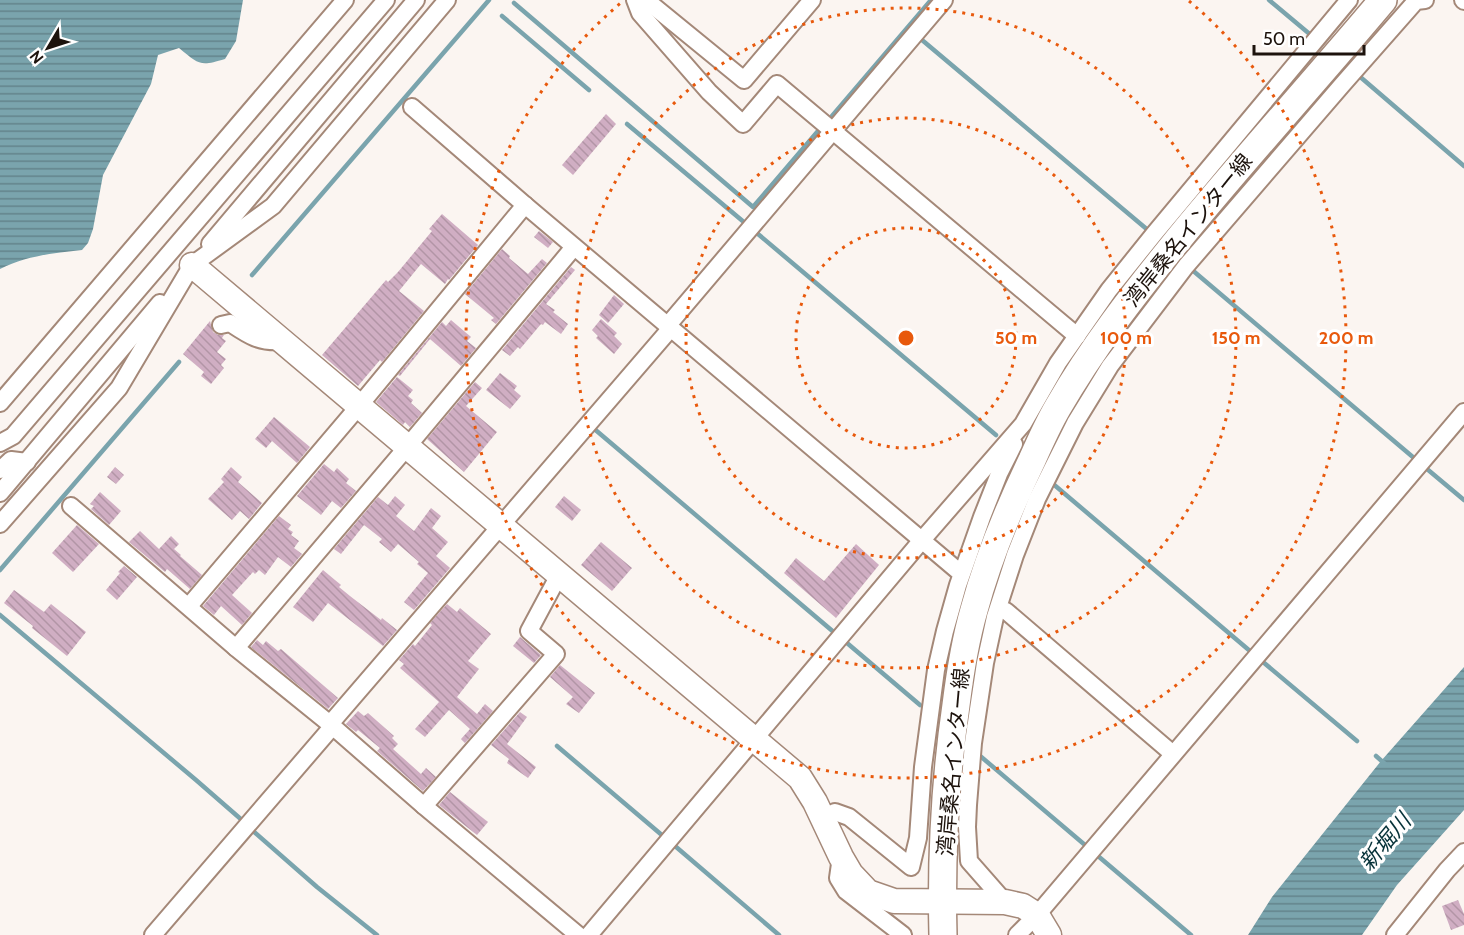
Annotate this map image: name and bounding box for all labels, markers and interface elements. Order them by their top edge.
north arrow [18,18,78,78]
scale bar [1254,18,1364,56]
text: 50 m [1263,28,1305,50]
text: N [26,47,48,67]
street label: 湾岸桑名インター線 [1119,149,1257,311]
text: 50 m [995,327,1037,349]
text: 100 m [1100,327,1152,349]
text: 150 m [1212,327,1260,349]
text: 200 m [1319,327,1373,349]
centre of rings [896,328,916,348]
street label: 湾岸桑名インター線 [932,667,974,857]
water label: 新堀川 [1353,807,1418,876]

